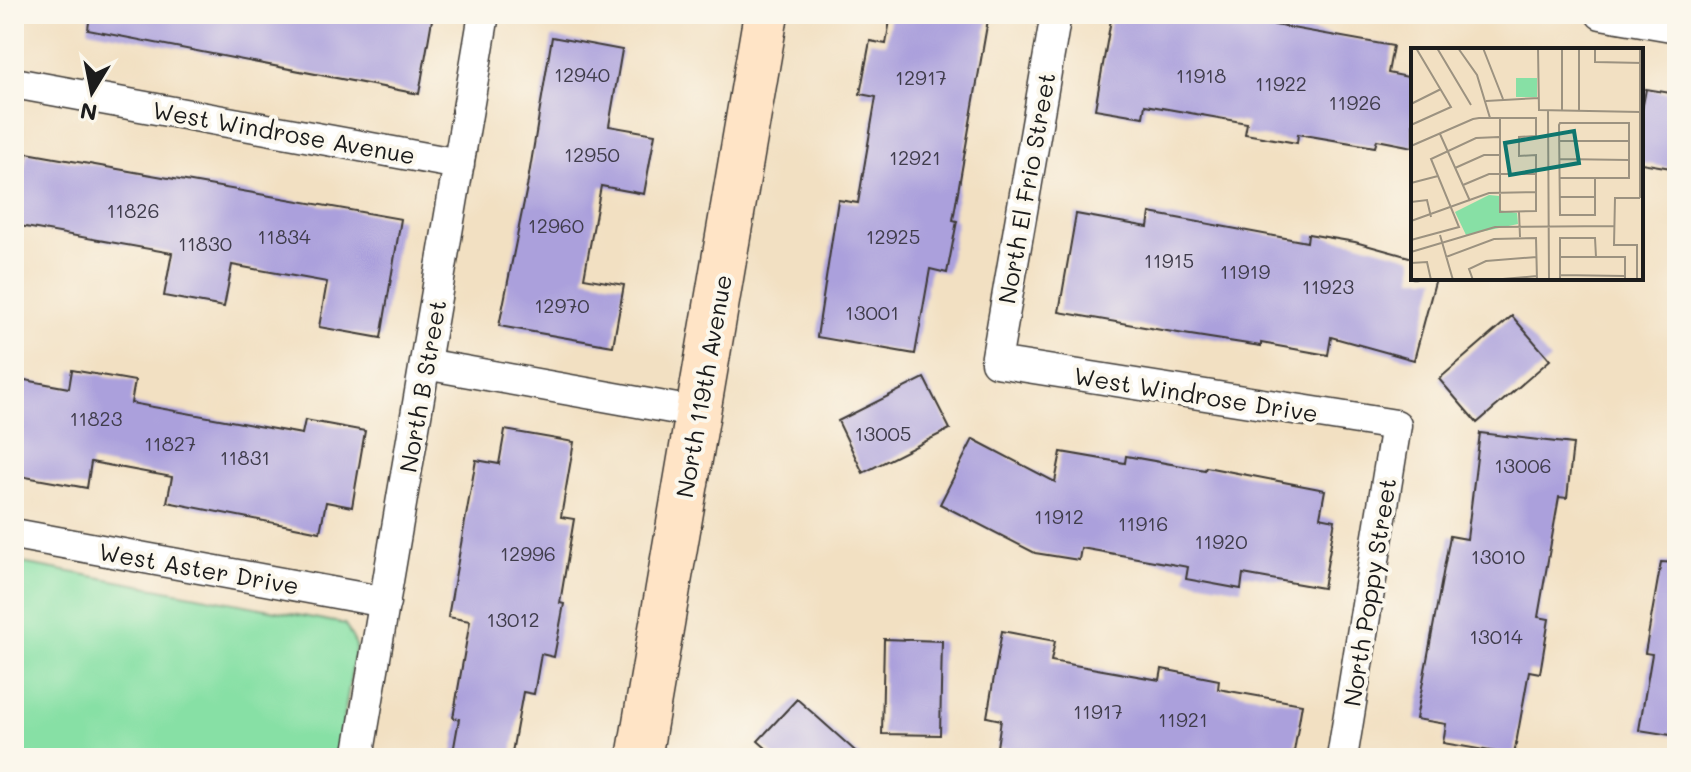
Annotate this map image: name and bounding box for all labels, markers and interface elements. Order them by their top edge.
inset map [1411,48,1643,280]
north arrow [52,52,132,132]
house number: 12940 [554,61,610,87]
house number: 11918 [1176,62,1226,88]
house number: 12917 [895,64,947,90]
street label: North El Frio Street [990,70,1062,306]
house number: 11922 [1255,70,1307,96]
house number: 11926 [1329,89,1381,115]
street label: West Windrose Avenue [150,94,418,170]
text: N [78,96,99,128]
house number: 12950 [564,141,620,167]
house number: 12921 [889,144,941,170]
house number: 11826 [106,197,160,223]
house number: 12960 [528,212,584,238]
house number: 11834 [257,223,311,249]
house number: 12925 [866,223,920,249]
house number: 11830 [178,230,232,256]
house number: 11915 [1144,247,1194,273]
house number: 11919 [1220,258,1270,284]
street label: North 119th Avenue [668,272,738,500]
house number: 11923 [1302,273,1354,299]
house number: 12970 [534,292,590,318]
street label: North B Street [392,297,452,475]
house number: 13001 [845,299,899,325]
street label: West Windrose Drive [1072,359,1320,429]
house number: 11823 [70,405,122,431]
house number: 13005 [855,420,912,446]
house number: 11827 [144,430,196,456]
house number: 11831 [220,444,270,470]
house number: 13006 [1494,452,1552,478]
street label: North Poppy Street [1336,476,1402,708]
house number: 11912 [1034,503,1084,529]
house number: 11916 [1118,510,1168,536]
house number: 11920 [1194,528,1248,554]
street label: West Aster Drive [97,535,301,601]
house number: 12996 [500,540,556,566]
house number: 13010 [1471,543,1525,569]
house number: 13012 [486,606,540,632]
house number: 13014 [1469,623,1523,649]
house number: 11917 [1073,698,1123,724]
house number: 11921 [1158,706,1208,732]

